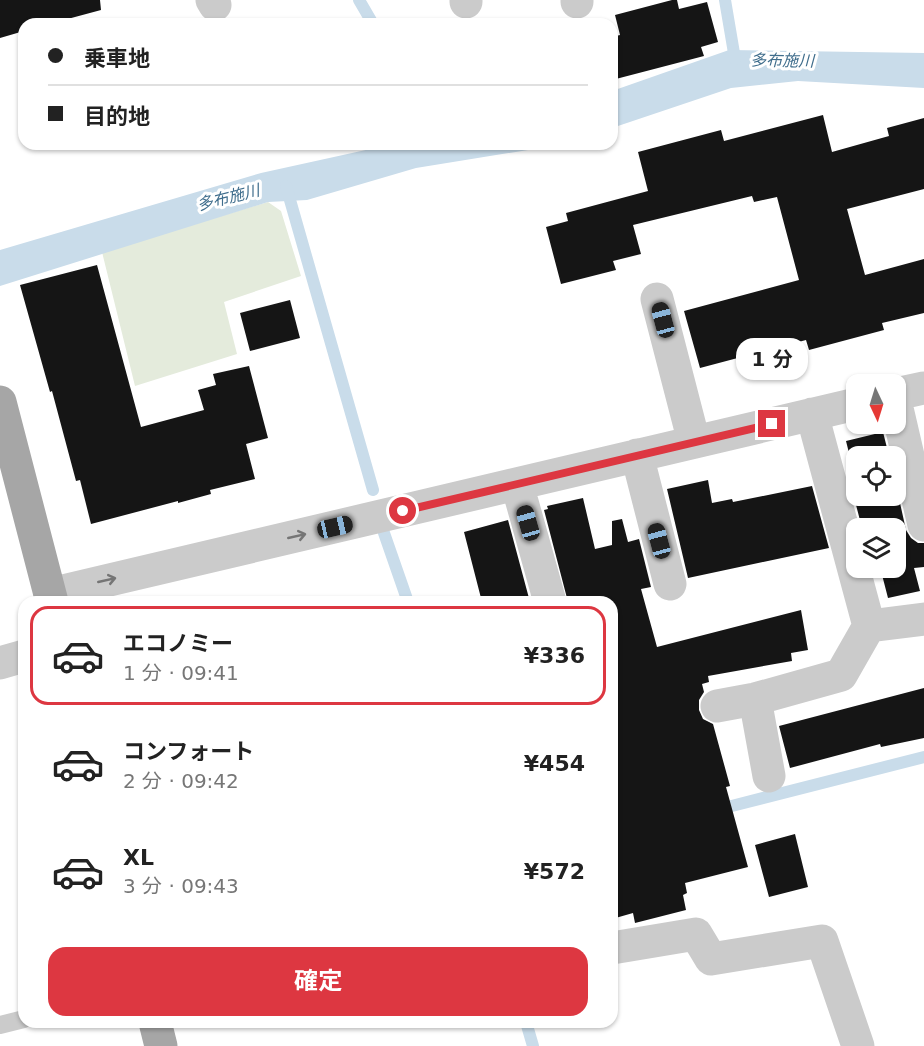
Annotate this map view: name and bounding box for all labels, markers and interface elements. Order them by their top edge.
text: 乗車地 [84,46,150,71]
water label: 多布施川 [750,50,816,71]
text: 目的地 [84,104,150,129]
water label: 多布施川 [195,180,263,214]
car [650,300,676,340]
callout: 1 分 [736,337,808,379]
text: 1 分 [752,347,792,371]
north arrow [846,374,906,434]
map controls [846,374,906,578]
route end [758,410,785,437]
button: locate [846,446,906,506]
route start [389,497,416,524]
car [514,503,542,543]
car [315,514,355,540]
button: layers [846,518,906,578]
car [646,521,672,561]
one-way arrow [287,529,306,541]
one-way arrow [97,574,116,586]
icon: car [51,629,105,683]
text: エコノミー [123,631,233,656]
text: ¥336 [524,643,585,668]
text: 1 分 · 09:41 [123,661,239,685]
icon: car [51,737,105,791]
text: コンフォート [123,739,254,764]
text: ¥454 [524,751,585,776]
text: 2 分 · 09:42 [123,769,239,793]
icon: car [51,845,105,899]
text: XL [123,845,154,870]
text: ¥572 [524,859,585,884]
text: 3 分 · 09:43 [123,874,239,898]
button: 確定 [48,947,588,1016]

